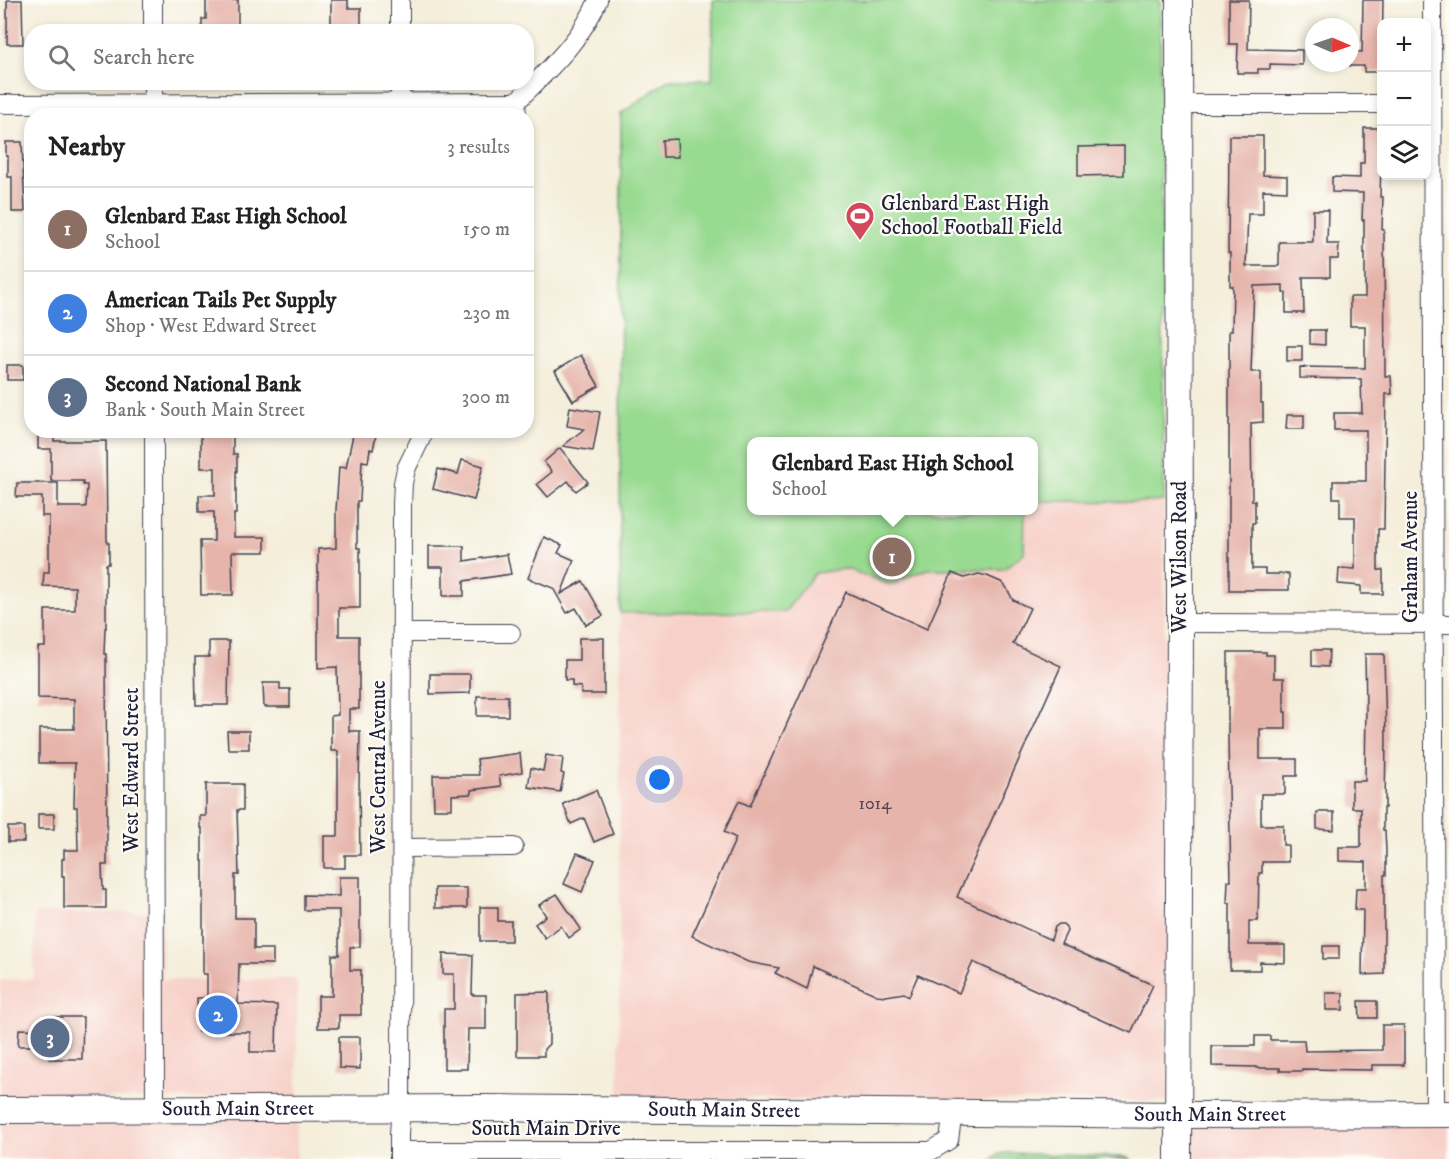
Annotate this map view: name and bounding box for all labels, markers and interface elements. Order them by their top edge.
north arrow [1305,18,1359,72]
map controls [1377,18,1431,180]
button: + [1377,18,1431,72]
search box [24,24,534,90]
icon: search [45,41,78,74]
text: Search here [93,44,195,71]
button: − [1377,72,1431,126]
button: layers [1377,126,1431,180]
text: Nearby [48,131,125,164]
text: 3 results [447,135,510,160]
place label: Glenbard East High School Football Field [881,191,1063,241]
sports icon: Glenbard East High School Football Field [844,200,876,242]
text: Glenbard East High School [105,203,347,230]
text: 1 [64,217,71,242]
text: 150 m [463,217,510,242]
text: School [105,230,160,255]
text: American Tails Pet Supply [105,287,336,314]
text: 2 [63,301,72,326]
text: 230 m [463,301,510,326]
text: Shop · West Edward Street [105,314,316,339]
text: Second National Bank [105,371,301,398]
text: 3 [64,385,71,410]
text: 300 m [462,385,510,410]
text: Bank · South Main Street [105,398,305,423]
popup [747,437,1038,515]
text: Glenbard East High School [772,450,1013,477]
text: School [772,477,827,502]
street label: West Wilson Road [1167,480,1193,634]
street label: Graham Avenue [1398,491,1424,623]
pin: 1 [872,534,912,580]
street label: West Central Avenue [366,680,392,855]
street label: West Edward Street [119,687,145,854]
your location [645,765,674,794]
house number: 1014 [858,793,892,815]
pin: 2 [198,992,238,1038]
pin: 3 [31,1016,70,1060]
street label: South Main Street [162,1096,315,1122]
street label: South Main Street [648,1097,801,1124]
street label: South Main Street [1134,1102,1286,1128]
street label: South Main Drive [471,1116,621,1142]

